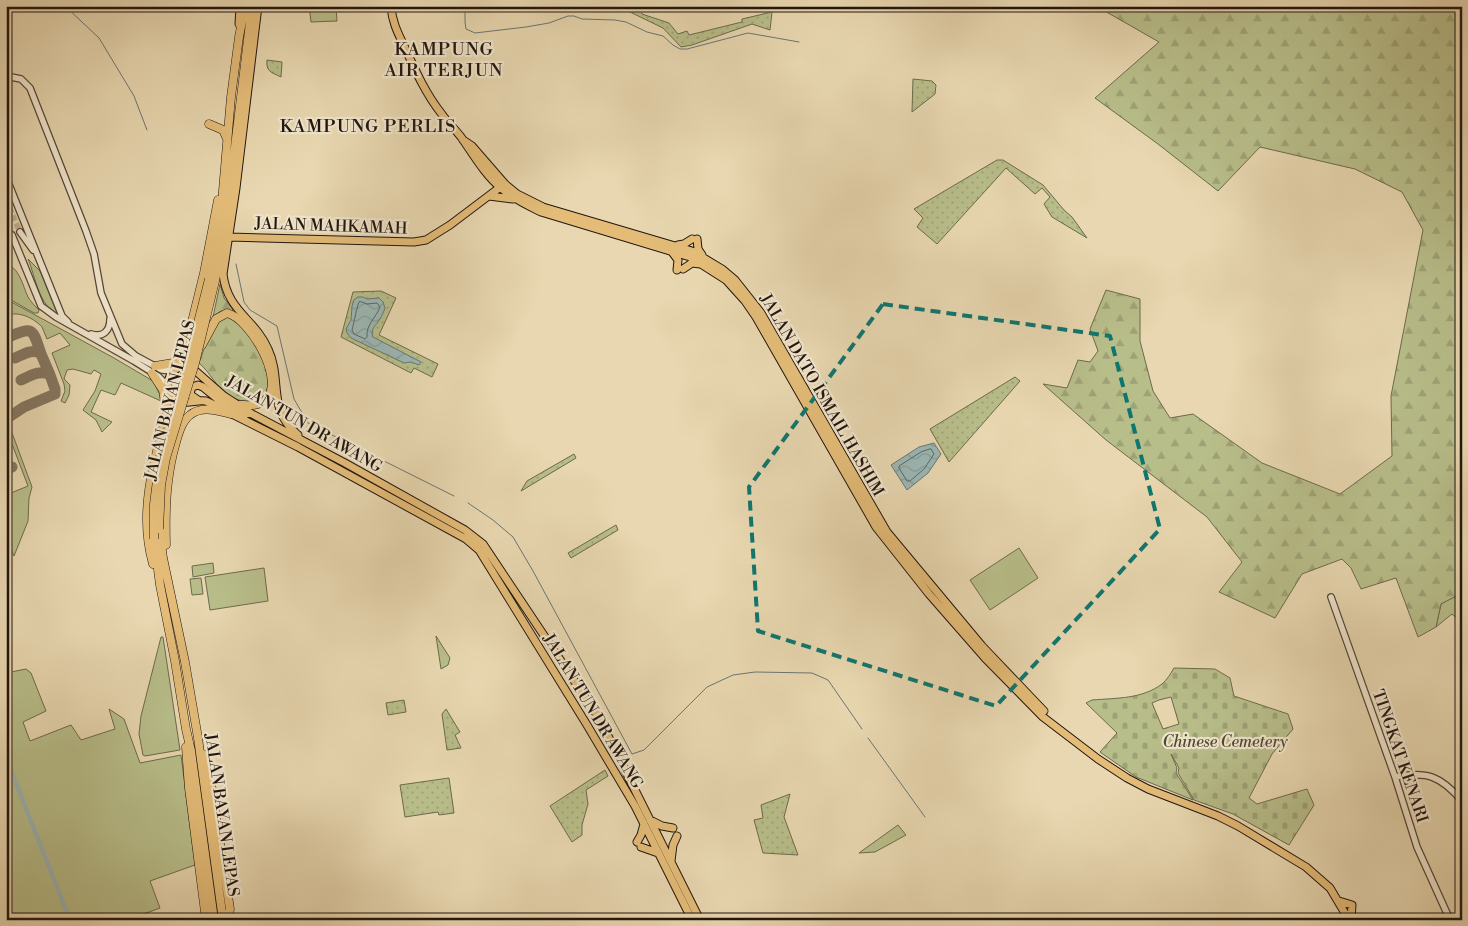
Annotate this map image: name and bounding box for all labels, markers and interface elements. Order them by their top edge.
district label: KAMPUNG AIR TERJUN [383,38,504,82]
district label: KAMPUNG PERLIS [280,115,456,138]
street label: JALAN MAHKAMAH [253,213,408,239]
street label: JALAN DATO ISMAIL HASHIM [755,289,888,500]
street label: JALAN BAYAN LEPAS [140,318,200,483]
street label: JALAN TUN DR AWANG [221,371,386,477]
street label: JALAN TUN DR AWANG [538,629,647,792]
street label: TINGKAT KENARI [1368,687,1432,825]
street label: JALAN BAYAN LEPAS [201,731,243,898]
park label: Chinese Cemetery [1162,732,1288,752]

